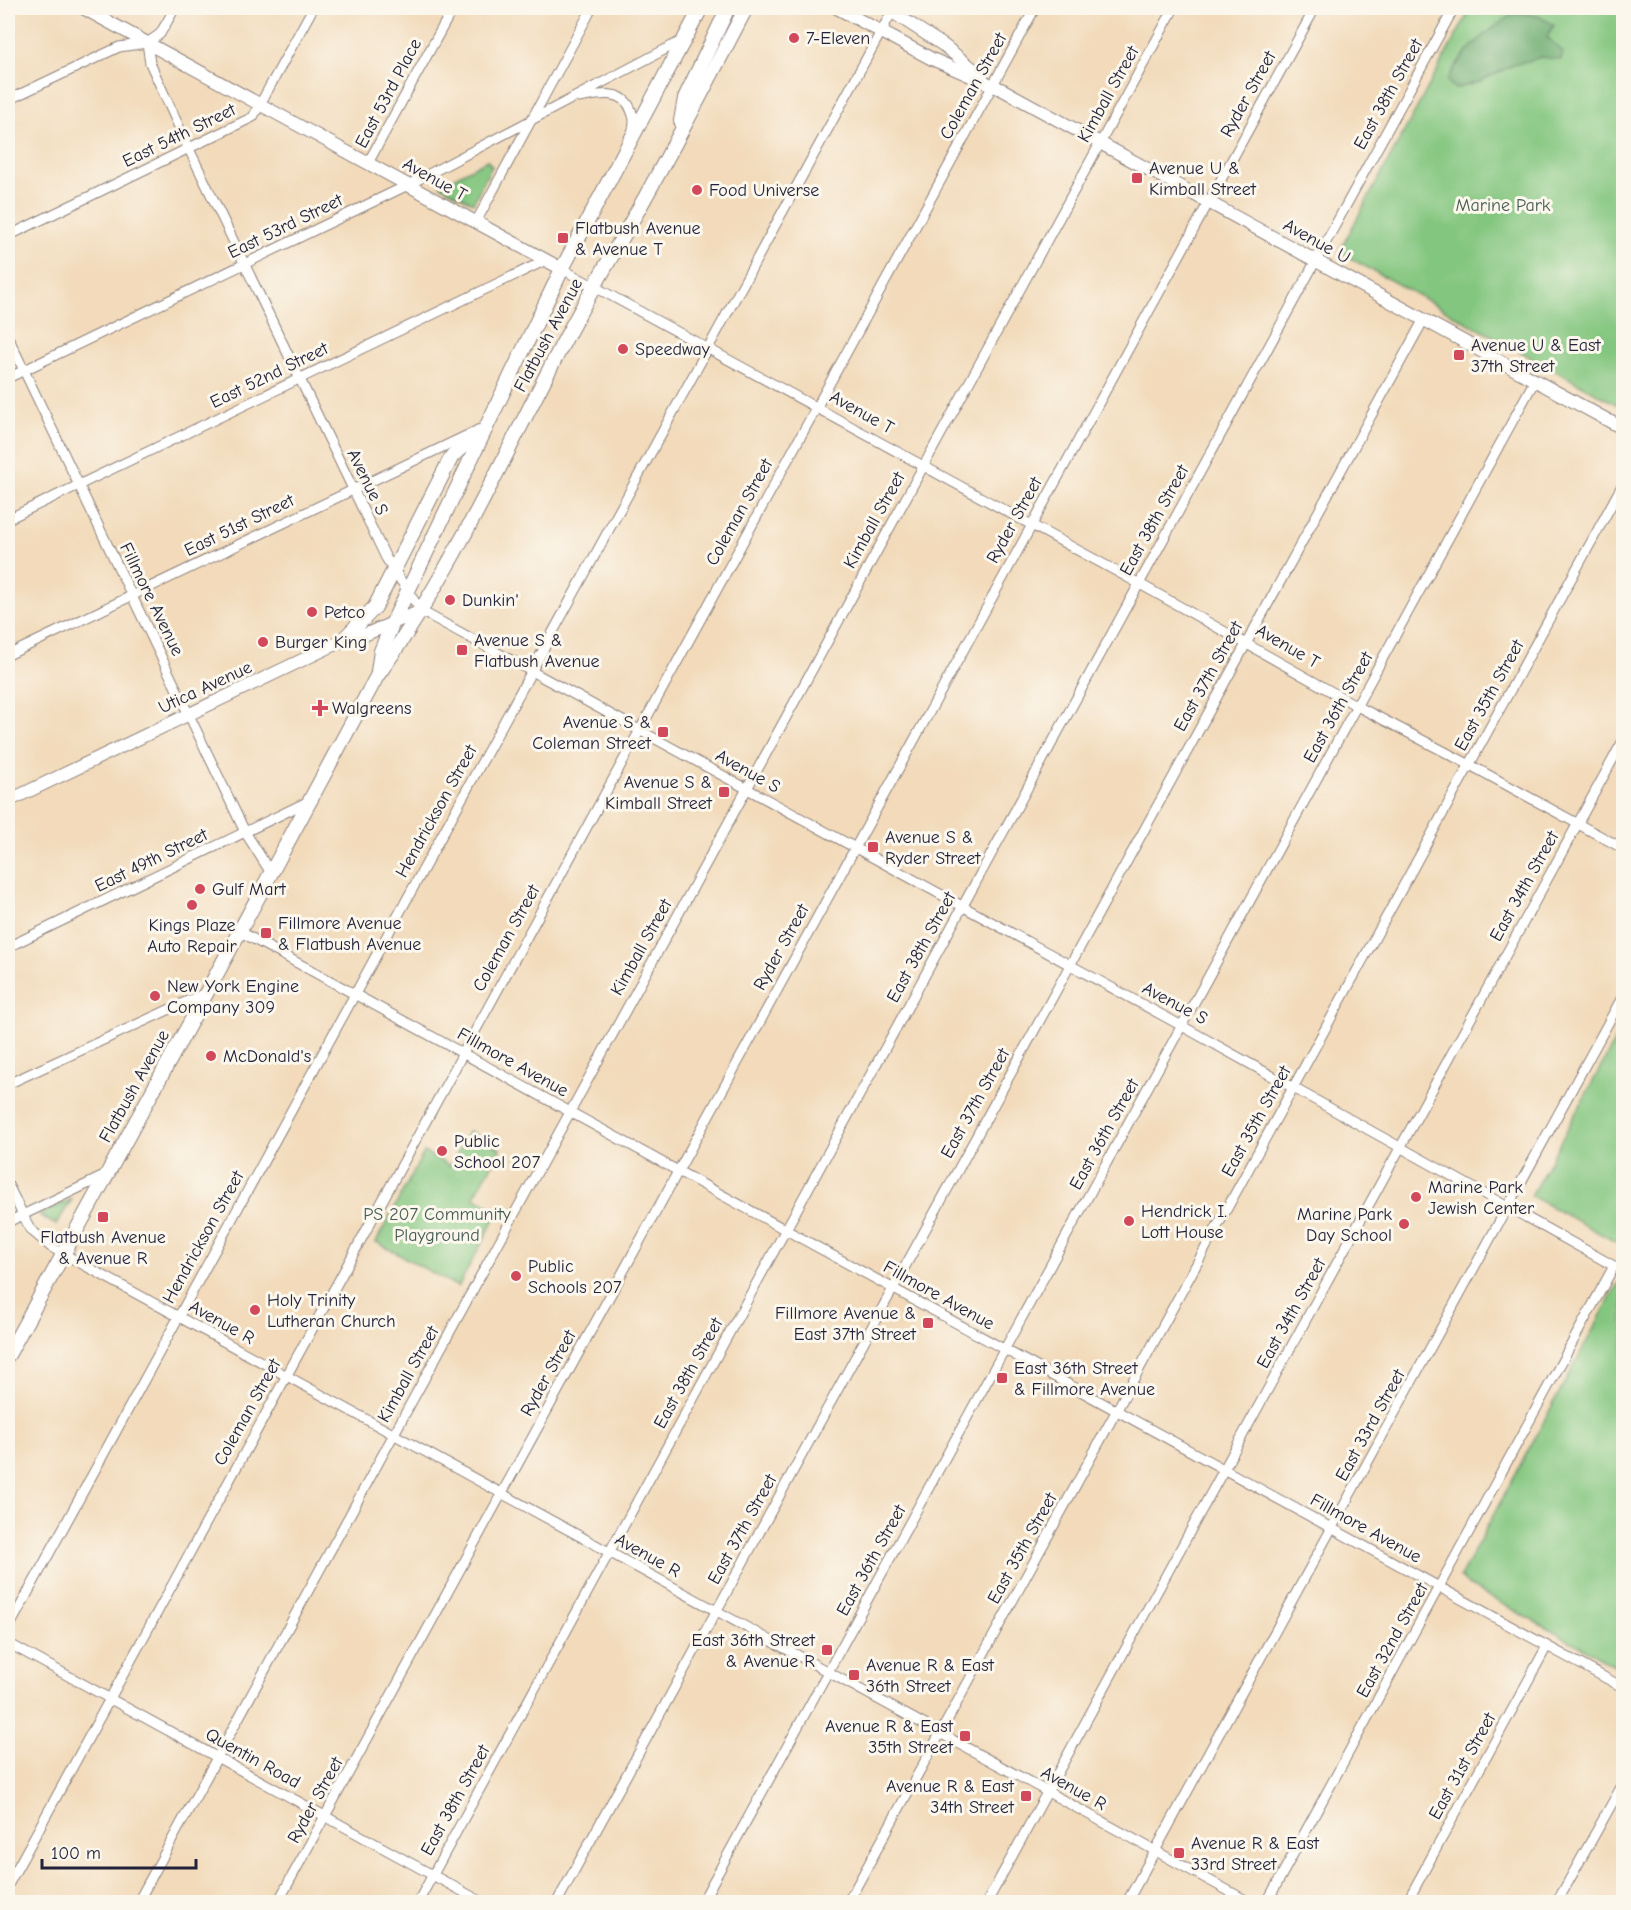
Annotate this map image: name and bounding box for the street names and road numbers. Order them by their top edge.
street label: Coleman Street [935,28,1012,143]
street label: East 53rd Place [351,35,426,152]
street label: East 38th Street [1349,35,1428,153]
street label: Kimball Street [1073,42,1144,146]
street label: Ryder Street [1216,47,1281,141]
street label: East 54th Street [119,99,240,172]
street label: Avenue T [399,153,471,206]
street label: East 53rd Street [224,189,347,263]
street label: Avenue U [1280,214,1354,268]
street label: Flatbush Avenue [510,275,587,396]
street label: East 52nd Street [207,337,332,413]
street label: Avenue T [826,386,898,439]
street label: Avenue S [343,446,393,519]
street label: Coleman Street [701,454,778,569]
street label: East 38th Street [1115,461,1194,579]
street label: Kimball Street [839,468,910,572]
street label: Ryder Street [982,473,1047,567]
street label: East 51st Street [181,489,298,561]
street label: Fillmore Avenue [115,539,188,659]
street label: East 37th Street [1170,617,1248,735]
street label: Avenue T [1252,620,1324,673]
street label: East 35th Street [1450,635,1529,754]
street label: East 36th Street [1299,647,1378,766]
street label: Utica Avenue [155,657,255,718]
street label: Hendrickson Street [391,741,482,881]
street label: Avenue S [712,745,784,798]
street label: East 49th Street [91,824,212,897]
street label: East 34th Street [1486,827,1564,945]
street label: Coleman Street [468,880,545,995]
street label: East 38th Street [882,888,961,1006]
street label: Kimball Street [606,895,677,999]
street label: Ryder Street [749,900,814,994]
street label: Avenue S [1139,978,1211,1029]
street label: Fillmore Avenue [454,1023,572,1102]
street label: Flatbush Avenue [95,1026,174,1146]
street label: East 37th Street [937,1044,1015,1162]
street label: East 35th Street [1217,1061,1296,1180]
street label: East 36th Street [1065,1074,1144,1193]
street label: Hendrickson Street [158,1167,249,1307]
street label: East 34th Street [1253,1254,1331,1372]
street label: Fillmore Avenue [880,1256,998,1335]
street label: Avenue R [185,1296,258,1349]
street label: East 38th Street [649,1314,728,1432]
street label: Kimball Street [373,1322,444,1426]
street label: Ryder Street [516,1326,581,1420]
street label: Coleman Street [209,1354,286,1469]
street label: East 33rd Street [1331,1365,1410,1485]
street label: East 37th Street [704,1470,782,1588]
street label: East 35th Street [983,1488,1062,1607]
street label: Fillmore Avenue [1307,1489,1425,1568]
street label: East 36th Street [832,1500,911,1619]
street label: Avenue R [611,1529,684,1582]
street label: East 32nd Street [1352,1578,1433,1701]
street label: East 31st Street [1424,1708,1501,1823]
street label: Quentin Road [202,1724,304,1793]
street label: East 38th Street [416,1741,495,1859]
street label: Ryder Street [283,1753,348,1847]
street label: Avenue R [1037,1762,1110,1815]

